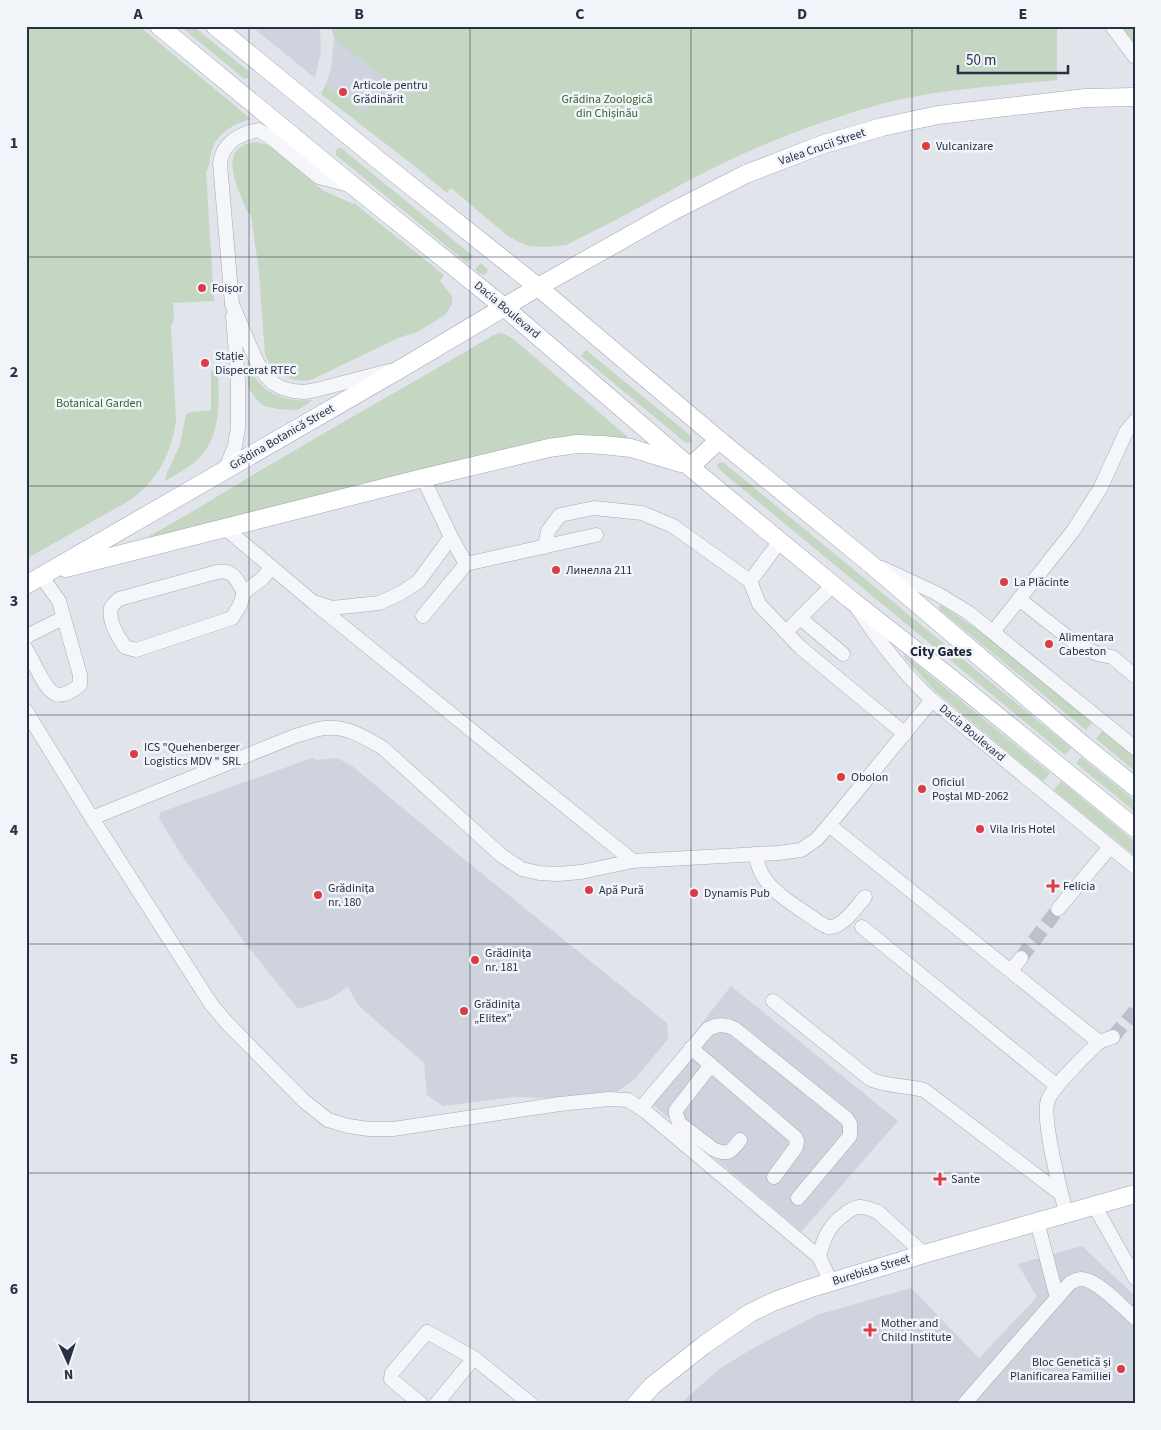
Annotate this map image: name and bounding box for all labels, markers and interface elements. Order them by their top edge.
text: A [132,3,143,25]
text: B [354,3,364,25]
text: C [575,3,585,25]
text: D [797,3,807,25]
text: E [1019,3,1027,25]
scale bar [958,42,1068,74]
text: 50 m [966,50,996,71]
place label: Articole pentru Grădinărit [353,77,428,108]
marker: Articole pentru Grădinărit [337,86,349,98]
park label: Grădina Zoologică din Chișinău [561,91,653,122]
street label: Valea Crucii Street [776,124,868,170]
text: 1 [10,132,18,154]
place label: Vulcanizare [936,138,993,155]
marker: Vulcanizare [920,140,932,152]
street label: Dacia Boulevard [470,277,544,343]
place label: Foișor [212,280,244,297]
marker: Foișor [196,282,208,294]
place label: Stație Dispecerat RTEC [215,348,297,379]
marker: Stație Dispecerat RTEC [199,357,211,369]
text: 2 [10,361,18,383]
park label: Botanical Garden [56,395,142,412]
street label: Grădina Botanică Street [226,400,338,474]
place label: Линелла 211 [566,562,632,579]
marker: Линелла 211 [550,564,562,576]
place label: La Plăcinte [1014,574,1069,591]
marker: La Plăcinte [998,576,1010,588]
text: 3 [10,590,18,612]
place label: Alimentara Cabeston [1059,629,1114,660]
marker: Alimentara Cabeston [1043,638,1055,650]
district label: City Gates [910,642,972,662]
street label: Dacia Boulevard [935,700,1009,766]
place label: ICS "Quehenberger Logistics MDV " SRL [144,739,241,770]
marker: ICS "Quehenberger Logistics MDV " SRL [128,748,140,760]
place label: Obolon [851,769,888,786]
marker: Obolon [835,771,847,783]
place label: Oficiul Poștal MD-2062 [932,774,1009,805]
marker: Oficiul Poștal MD-2062 [916,783,928,795]
text: 4 [10,819,19,841]
place label: Vila Iris Hotel [990,821,1055,838]
marker: Vila Iris Hotel [974,823,986,835]
place label: Felicia [1063,878,1095,895]
place label: Grădinița nr. 180 [328,880,374,911]
marker: Felicia [1047,880,1059,892]
place label: Apă Pură [599,882,644,899]
marker: Apă Pură [583,884,595,896]
place label: Dynamis Pub [704,885,770,902]
marker: Dynamis Pub [688,887,700,899]
marker: Grădinița nr. 180 [312,889,324,901]
place label: Grădinița nr. 181 [485,945,531,976]
marker: Grădinița nr. 181 [469,954,481,966]
place label: Grădinița „Elitex” [474,996,520,1027]
marker: Grădinița „Elitex” [458,1005,470,1017]
text: 5 [10,1048,18,1070]
place label: Sante [951,1171,980,1188]
marker: Sante [933,1172,947,1186]
street label: Burebista Street [830,1250,912,1290]
text: 6 [10,1278,18,1300]
place label: Mother and Child Institute [881,1315,951,1346]
marker: Mother and Child Institute [863,1323,877,1337]
north arrow [42,1338,92,1388]
place label: Bloc Genetică și Planificarea Familiei [1010,1354,1111,1385]
marker: Bloc Genetică și Planificarea Familiei [1115,1363,1127,1375]
text: N [63,1364,74,1384]

